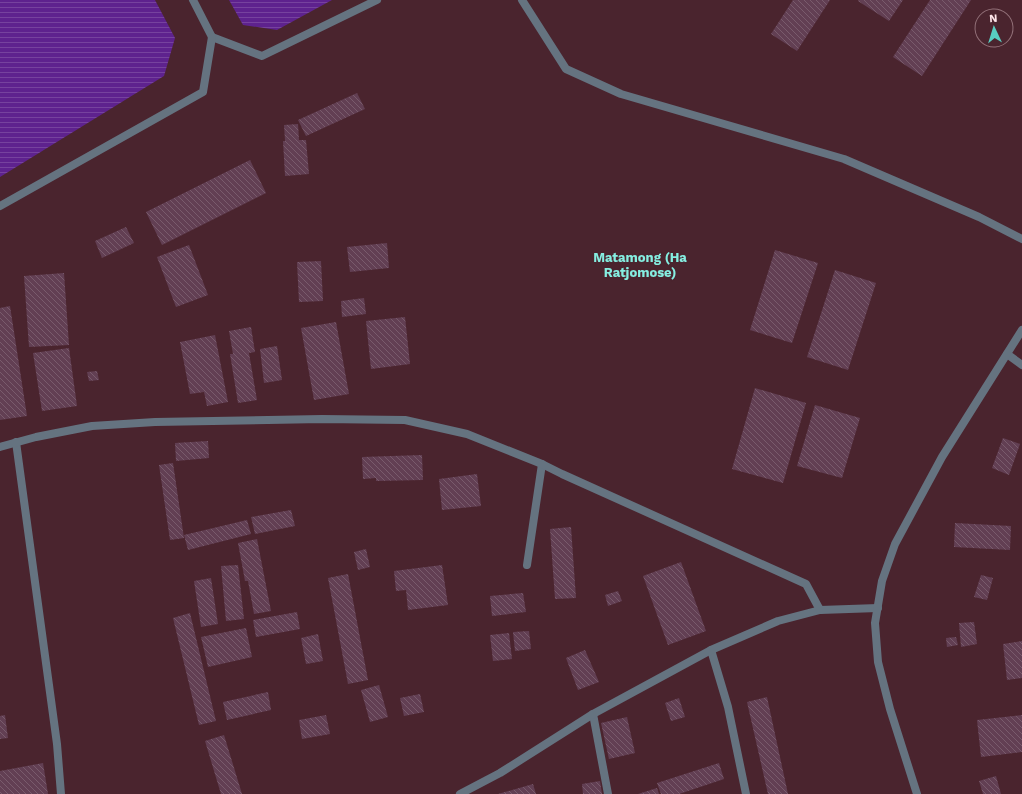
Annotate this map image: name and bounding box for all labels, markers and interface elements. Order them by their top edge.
north arrow [974,8,1014,48]
text: N [989,12,998,25]
district label: Matamong (Ha Ratjomose) [593,250,687,280]

